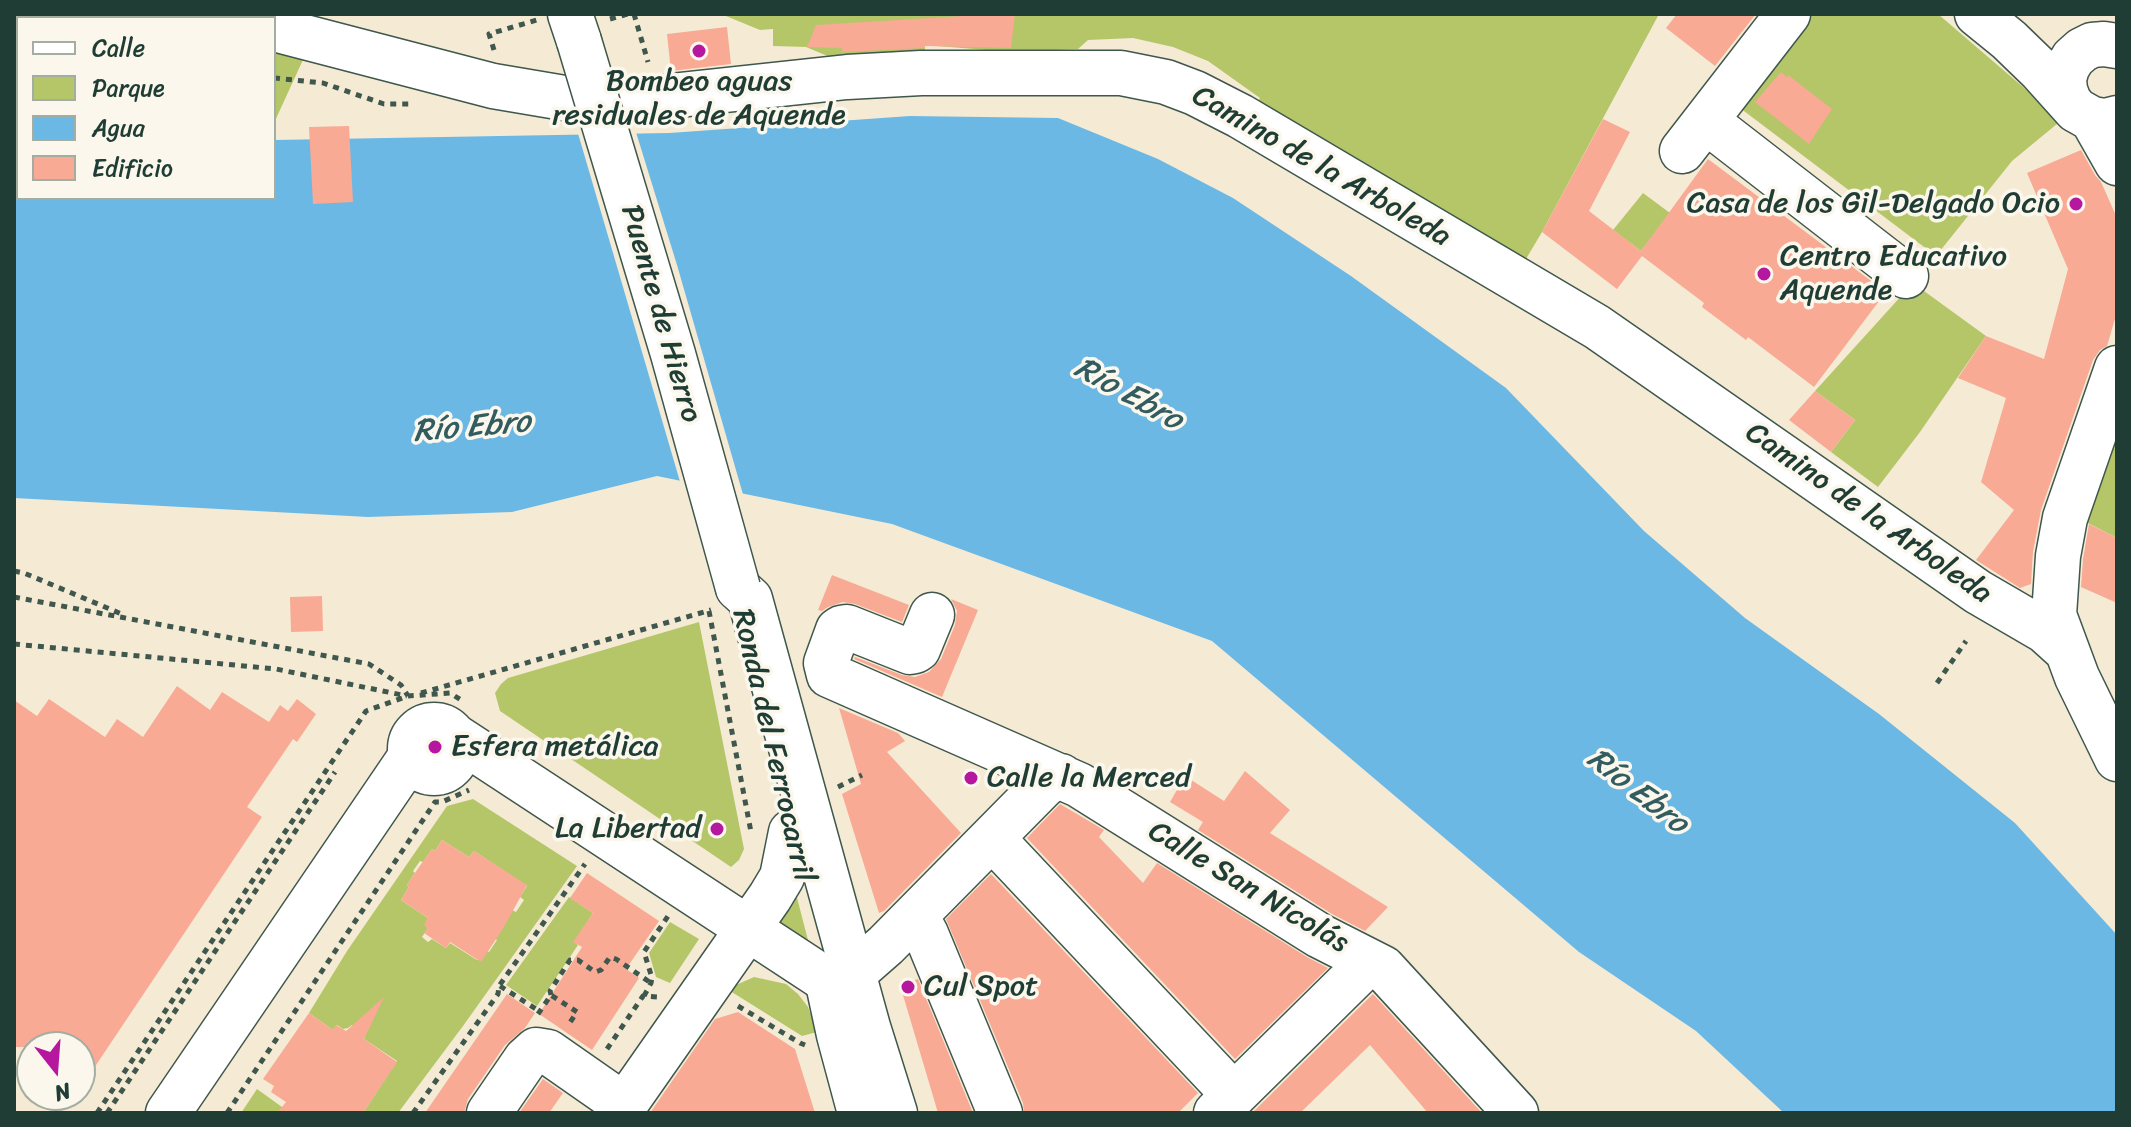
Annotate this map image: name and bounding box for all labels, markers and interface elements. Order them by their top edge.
legend [16,16,276,200]
text: Calle [92,27,145,69]
marker: Bombeo aguas residuales de Aquende [690,42,708,60]
place label: Bombeo aguas residuales de Aquende [552,64,846,134]
text: Parque [92,67,165,109]
street label: Camino de la Arboleda [1185,78,1457,256]
text: Agua [92,107,145,149]
text: Edificio [92,147,173,189]
place label: Casa de los Gil-Delgado Ocio [1687,186,2060,222]
marker: Casa de los Gil-Delgado Ocio [2067,195,2085,213]
street label: Puente de Hierro [612,201,708,427]
place label: Centro Educativo Aquende [1780,239,2007,310]
marker: Centro Educativo Aquende [1755,265,1773,283]
water label: Río Ebro [1067,350,1189,440]
water label: Río Ebro [412,404,532,452]
street label: Camino de la Arboleda [1738,415,1998,613]
street label: Ronda del Ferrocarril [723,606,821,886]
place label: Esfera metálica [451,729,659,765]
marker: Esfera metálica [426,738,444,756]
water label: Río Ebro [1579,741,1695,843]
place label: Calle la Merced [987,760,1191,796]
marker: Calle la Merced [962,769,980,787]
place label: La Libertad [555,811,701,847]
street label: Calle San Nicolás [1141,814,1355,962]
marker: La Libertad [708,820,726,838]
place label: Cul Spot [924,969,1038,1005]
marker: Cul Spot [899,978,917,996]
north arrow [16,1031,96,1111]
text: N [50,1072,76,1113]

